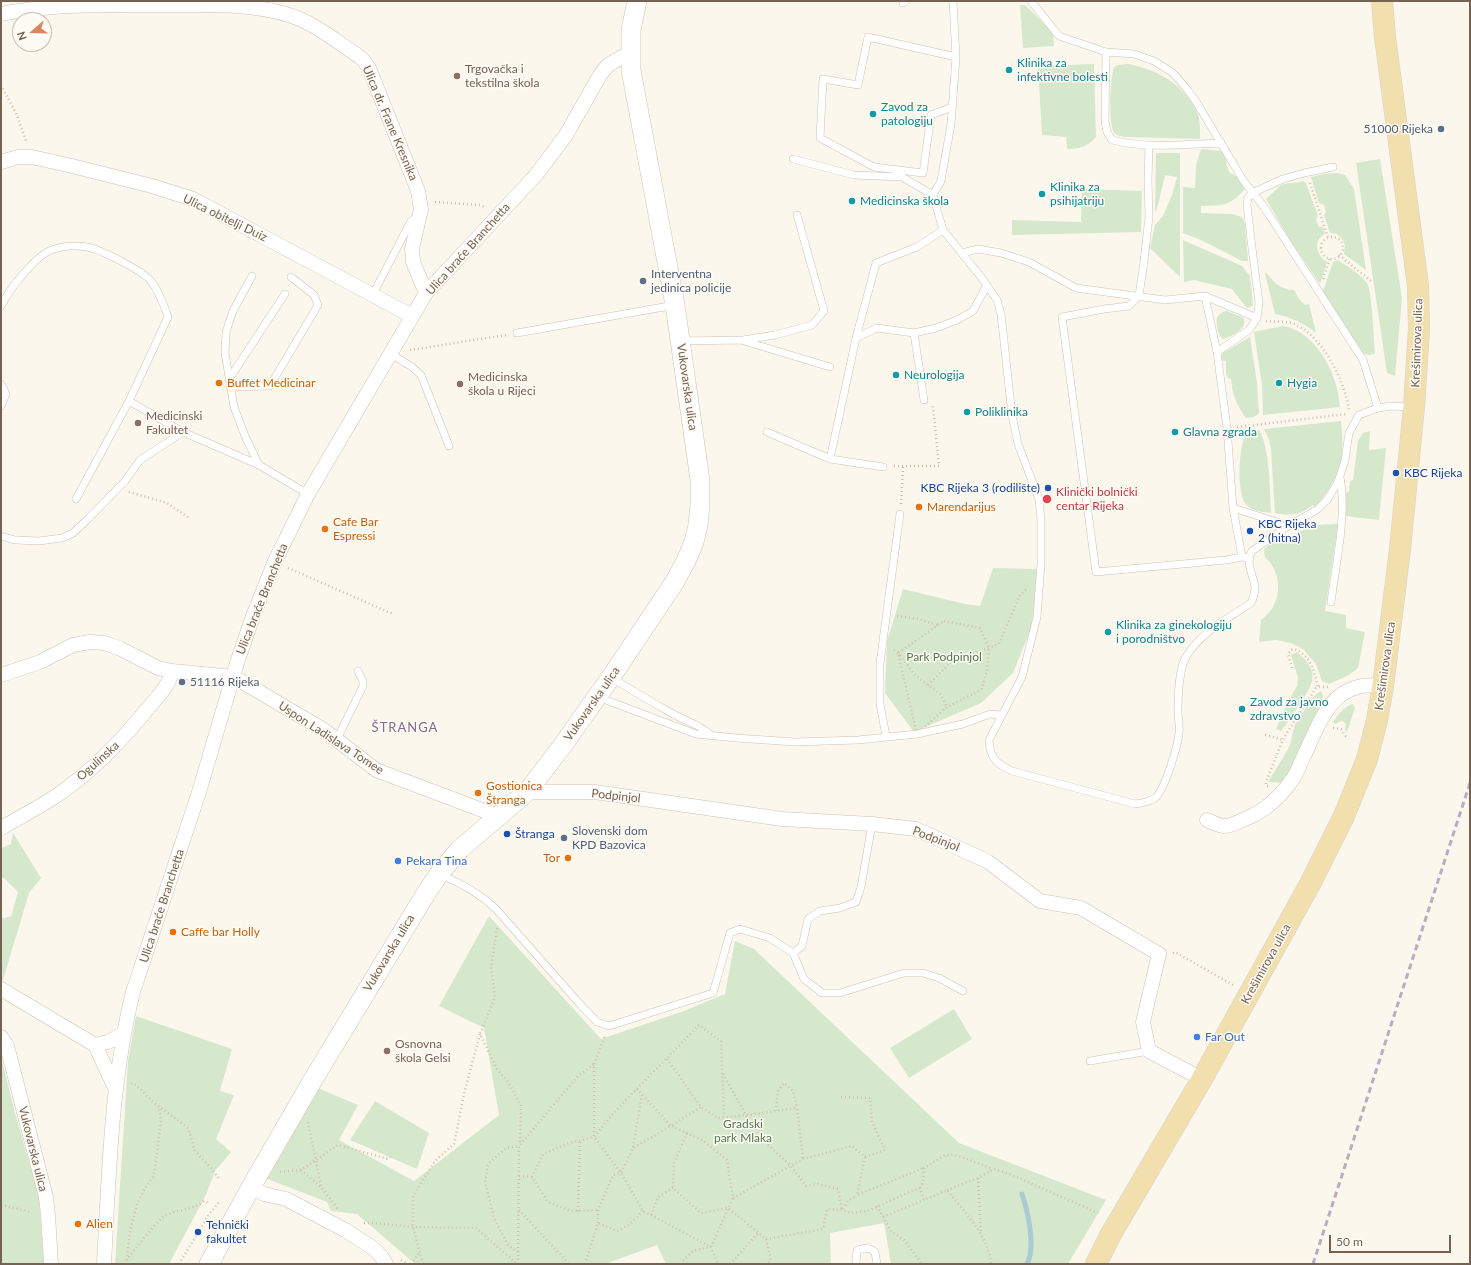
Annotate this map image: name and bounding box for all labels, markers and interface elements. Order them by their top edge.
north arrow [12,12,52,52]
text: N [14,30,29,42]
place label: Klinika za infektivne bolesti [1017,56,1108,84]
place label: Trgovačka i tekstilna škola [465,62,539,90]
street label: Ulica dr. Frane Kresnika [359,63,421,183]
marker: Klinika za infektivne bolesti [1004,65,1014,75]
marker: Trgovačka i tekstilna škola [452,71,462,81]
place label: Zavod za patologiju [881,100,933,128]
marker: Zavod za patologiju [868,109,878,119]
place label: 51000 Rijeka [1364,122,1433,136]
marker: 51000 Rijeka [1436,124,1446,134]
place label: Klinika za psihijatriju [1050,180,1104,208]
marker: Klinika za psihijatriju [1037,189,1047,199]
street label: Ulica obitelji Duiz [181,191,269,245]
place label: Medicinska škola [860,194,949,208]
marker: Medicinska škola [847,196,857,206]
street label: Ulica braće Branchetta [423,200,513,298]
place label: Interventna jedinica policije [651,267,731,295]
marker: Interventna jedinica policije [638,276,648,286]
street label: Krešimirova ulica [1408,298,1426,388]
street label: Vukovarska ulica [674,343,700,431]
place label: Neurologija [904,368,964,382]
place label: Medicinska škola u Rijeci [468,370,536,398]
marker: Neurologija [891,370,901,380]
place label: Buffet Medicinar [227,376,315,390]
place label: Hygia [1287,376,1317,390]
marker: Buffet Medicinar [214,378,224,388]
marker: Hygia [1274,378,1284,388]
marker: Medicinska škola u Rijeci [455,379,465,389]
place label: Poliklinika [975,405,1028,419]
marker: Poliklinika [962,407,972,417]
place label: Medicinski Fakultet [146,409,202,437]
marker: Medicinski Fakultet [133,418,143,428]
place label: Glavna zgrada [1183,425,1257,439]
marker: Glavna zgrada [1170,427,1180,437]
place label: KBC Rijeka [1404,466,1462,480]
marker: KBC Rijeka [1391,468,1401,478]
place label: KBC Rijeka 3 (rodilište) [920,481,1040,495]
marker: KBC Rijeka 3 (rodilište) [1043,483,1053,493]
place label: Klinički bolnički centar Rijeka [1056,485,1138,513]
marker: Klinički bolnički centar Rijeka [1041,493,1053,505]
place label: Marendarijus [927,500,996,514]
marker: Marendarijus [914,502,924,512]
place label: Cafe Bar Espressi [333,515,378,543]
place label: KBC Rijeka 2 (hitna) [1258,517,1316,545]
marker: Cafe Bar Espressi [320,524,330,534]
marker: KBC Rijeka 2 (hitna) [1245,526,1255,536]
street label: Ulica braće Branchetta [233,541,291,657]
place label: Klinika za ginekologiju i porodništvo [1116,618,1232,646]
street label: Krešimirova ulica [1372,621,1398,711]
marker: Klinika za ginekologiju i porodništvo [1103,627,1113,637]
park label: Park Podpinjol [906,650,982,664]
street label: Vukovarska ulica [561,664,623,744]
place label: 51116 Rijeka [190,675,259,689]
marker: 51116 Rijeka [177,677,187,687]
place label: Zavod za javno zdravstvo [1250,695,1329,723]
street label: Uspon Ladislava Tomee [276,699,386,777]
marker: Zavod za javno zdravstvo [1237,704,1247,714]
district label: ŠTRANGA [372,720,438,736]
street label: Ogulinska [74,738,122,784]
place label: Gostionica Štranga [486,779,542,807]
street label: Podpinjol [591,786,641,806]
marker: Gostionica Štranga [473,788,483,798]
street label: Podpinjol [910,823,962,855]
place label: Slovenski dom KPD Bazovica [572,824,648,852]
place label: Štranga [515,827,555,841]
marker: Štranga [502,829,512,839]
marker: Slovenski dom KPD Bazovica [559,833,569,843]
street label: Ulica braće Branchetta [137,847,187,965]
place label: Tor [543,851,560,865]
marker: Tor [563,853,573,863]
place label: Pekara Tina [406,854,467,868]
marker: Pekara Tina [393,856,403,866]
street label: Vukovarska ulica [360,912,418,994]
street label: Krešimirova ulica [1238,922,1294,1006]
place label: Caffe bar Holly [181,925,260,939]
marker: Caffe bar Holly [168,927,178,937]
place label: Far Out [1205,1030,1245,1044]
marker: Far Out [1192,1032,1202,1042]
place label: Osnovna škola Gelsi [395,1037,451,1065]
marker: Osnovna škola Gelsi [382,1046,392,1056]
street label: Vukovarska ulica [15,1105,51,1193]
park label: Gradski park Mlaka [714,1117,772,1145]
place label: Alien [86,1217,113,1231]
place label: Tehnički fakultet [206,1218,249,1246]
marker: Alien [73,1219,83,1229]
marker: Tehnički fakultet [193,1227,203,1237]
scale bar [1331,1227,1453,1253]
text: 50 m [1336,1234,1363,1249]

